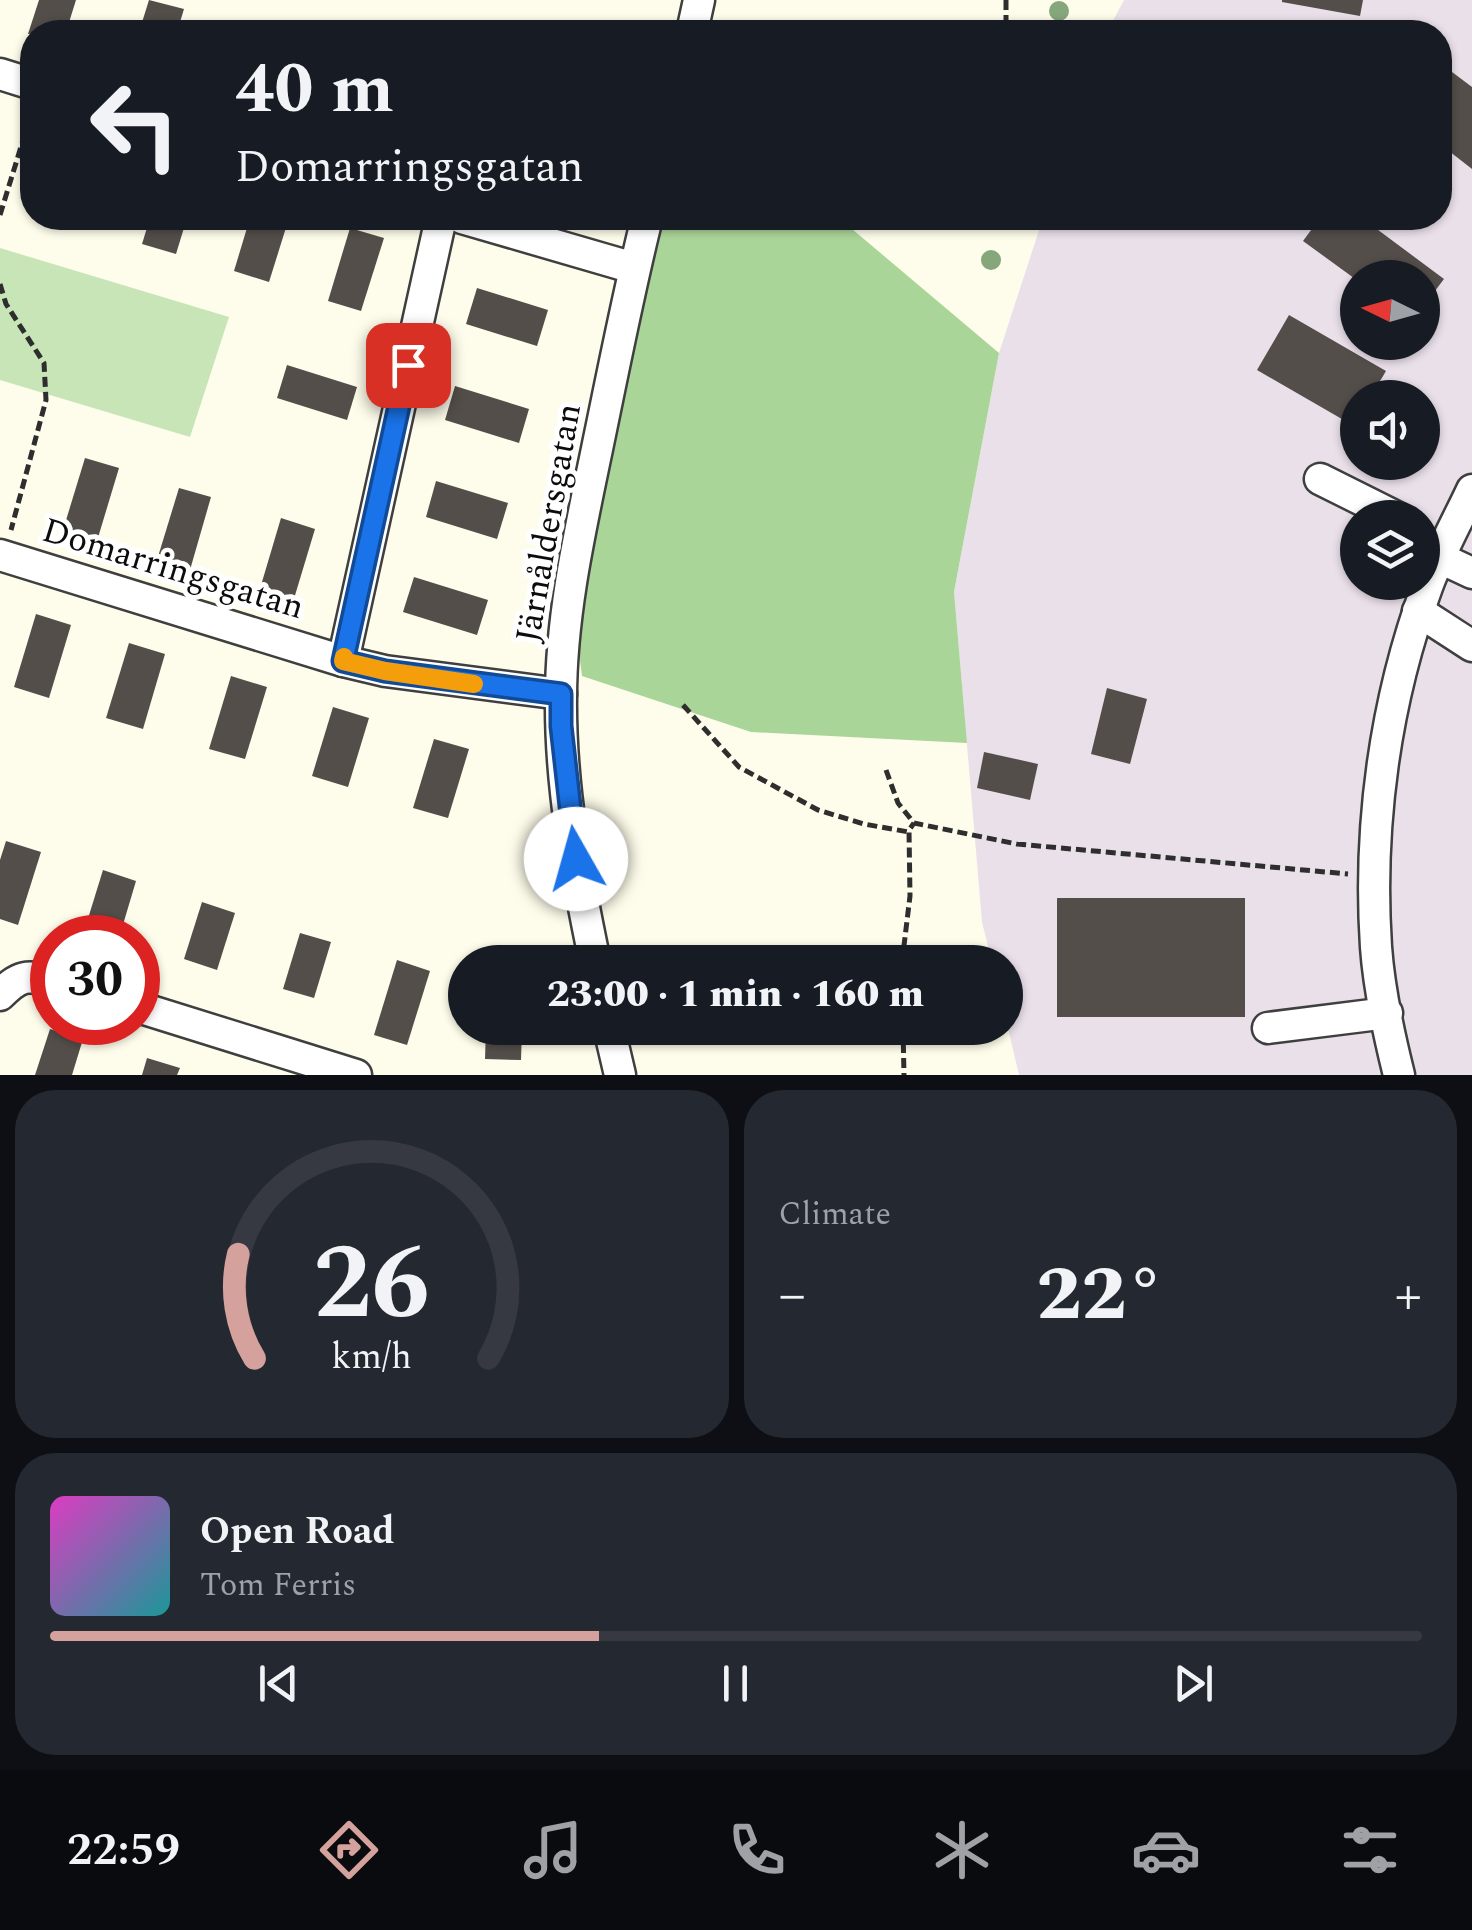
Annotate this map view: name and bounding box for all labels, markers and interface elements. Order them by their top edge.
text: 40 m [235,37,394,143]
icon: left [70,60,200,190]
text: Domarringsgatan [235,133,584,202]
north arrow [1340,260,1440,360]
map controls [1340,260,1440,600]
pin [366,323,451,408]
icon: arrive [381,338,436,393]
button: sound [1340,380,1440,480]
street label: Järnåldersgatan [502,399,596,647]
button: layers [1340,500,1440,600]
street label: Domarringsgatan [36,504,310,634]
position arrow [524,807,628,911]
speed limit sign: 30 [30,915,160,1045]
text: 23:00 · 1 min · 160 m [547,966,924,1024]
text: Climate [779,1190,891,1239]
text: 26 [313,1206,430,1364]
text: 22° [1036,1239,1164,1353]
text: − [779,1254,806,1337]
text: + [1394,1254,1422,1337]
text: km/h [332,1330,412,1385]
text: Open Road [200,1503,395,1561]
text: Tom Ferris [200,1561,356,1610]
icon: previous [251,1656,306,1711]
icon: pause [708,1656,763,1711]
icon: next [1166,1656,1221,1711]
icon: directions [314,1815,384,1885]
icon: music [518,1815,588,1885]
icon: phone [722,1815,792,1885]
icon: climate [927,1815,997,1885]
icon: car [1131,1815,1201,1885]
icon: filters [1335,1815,1405,1885]
text: 22:59 [67,1816,180,1885]

